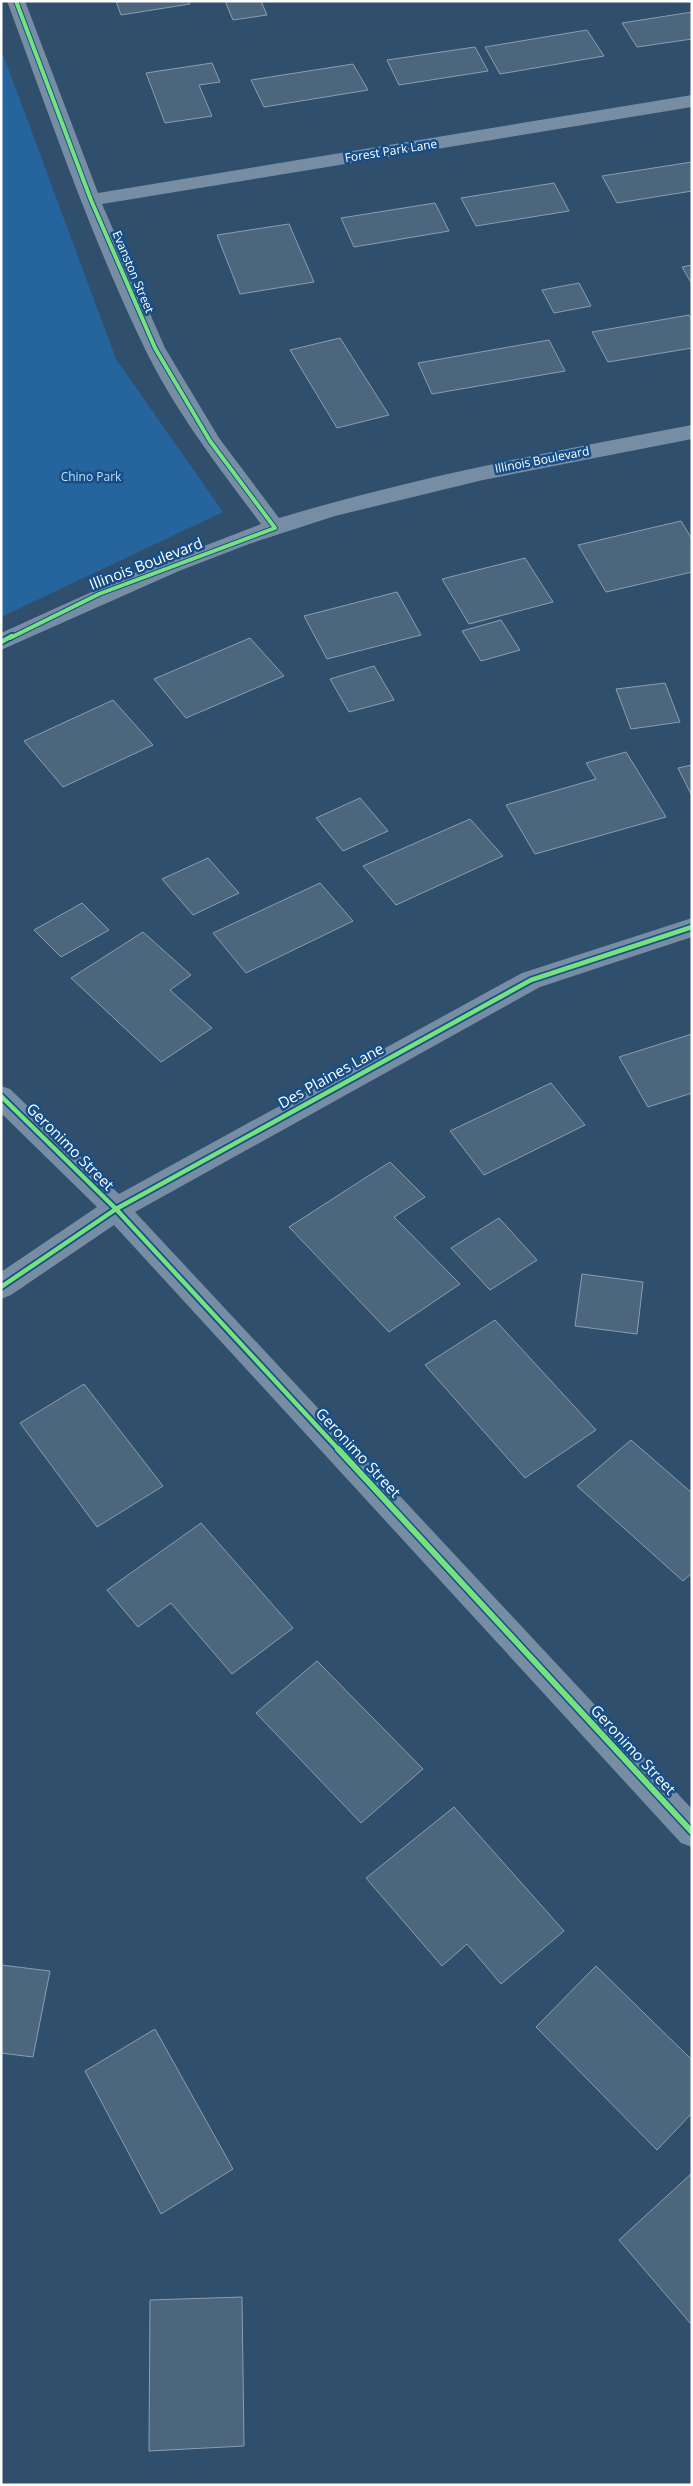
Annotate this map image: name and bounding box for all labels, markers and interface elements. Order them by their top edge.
street label: Forest Park Lane [343,135,439,166]
street label: Evanston Street [108,228,158,316]
street label: Illinois Boulevard [493,442,591,477]
park label: Chino Park [61,468,122,485]
street label: Illinois Boulevard [86,532,205,594]
street label: Des Plaines Lane [274,1038,387,1112]
street label: Geronimo Street [23,1098,119,1194]
street label: Geronimo Street [312,1403,406,1502]
street label: Geronimo Street [587,1700,681,1799]

